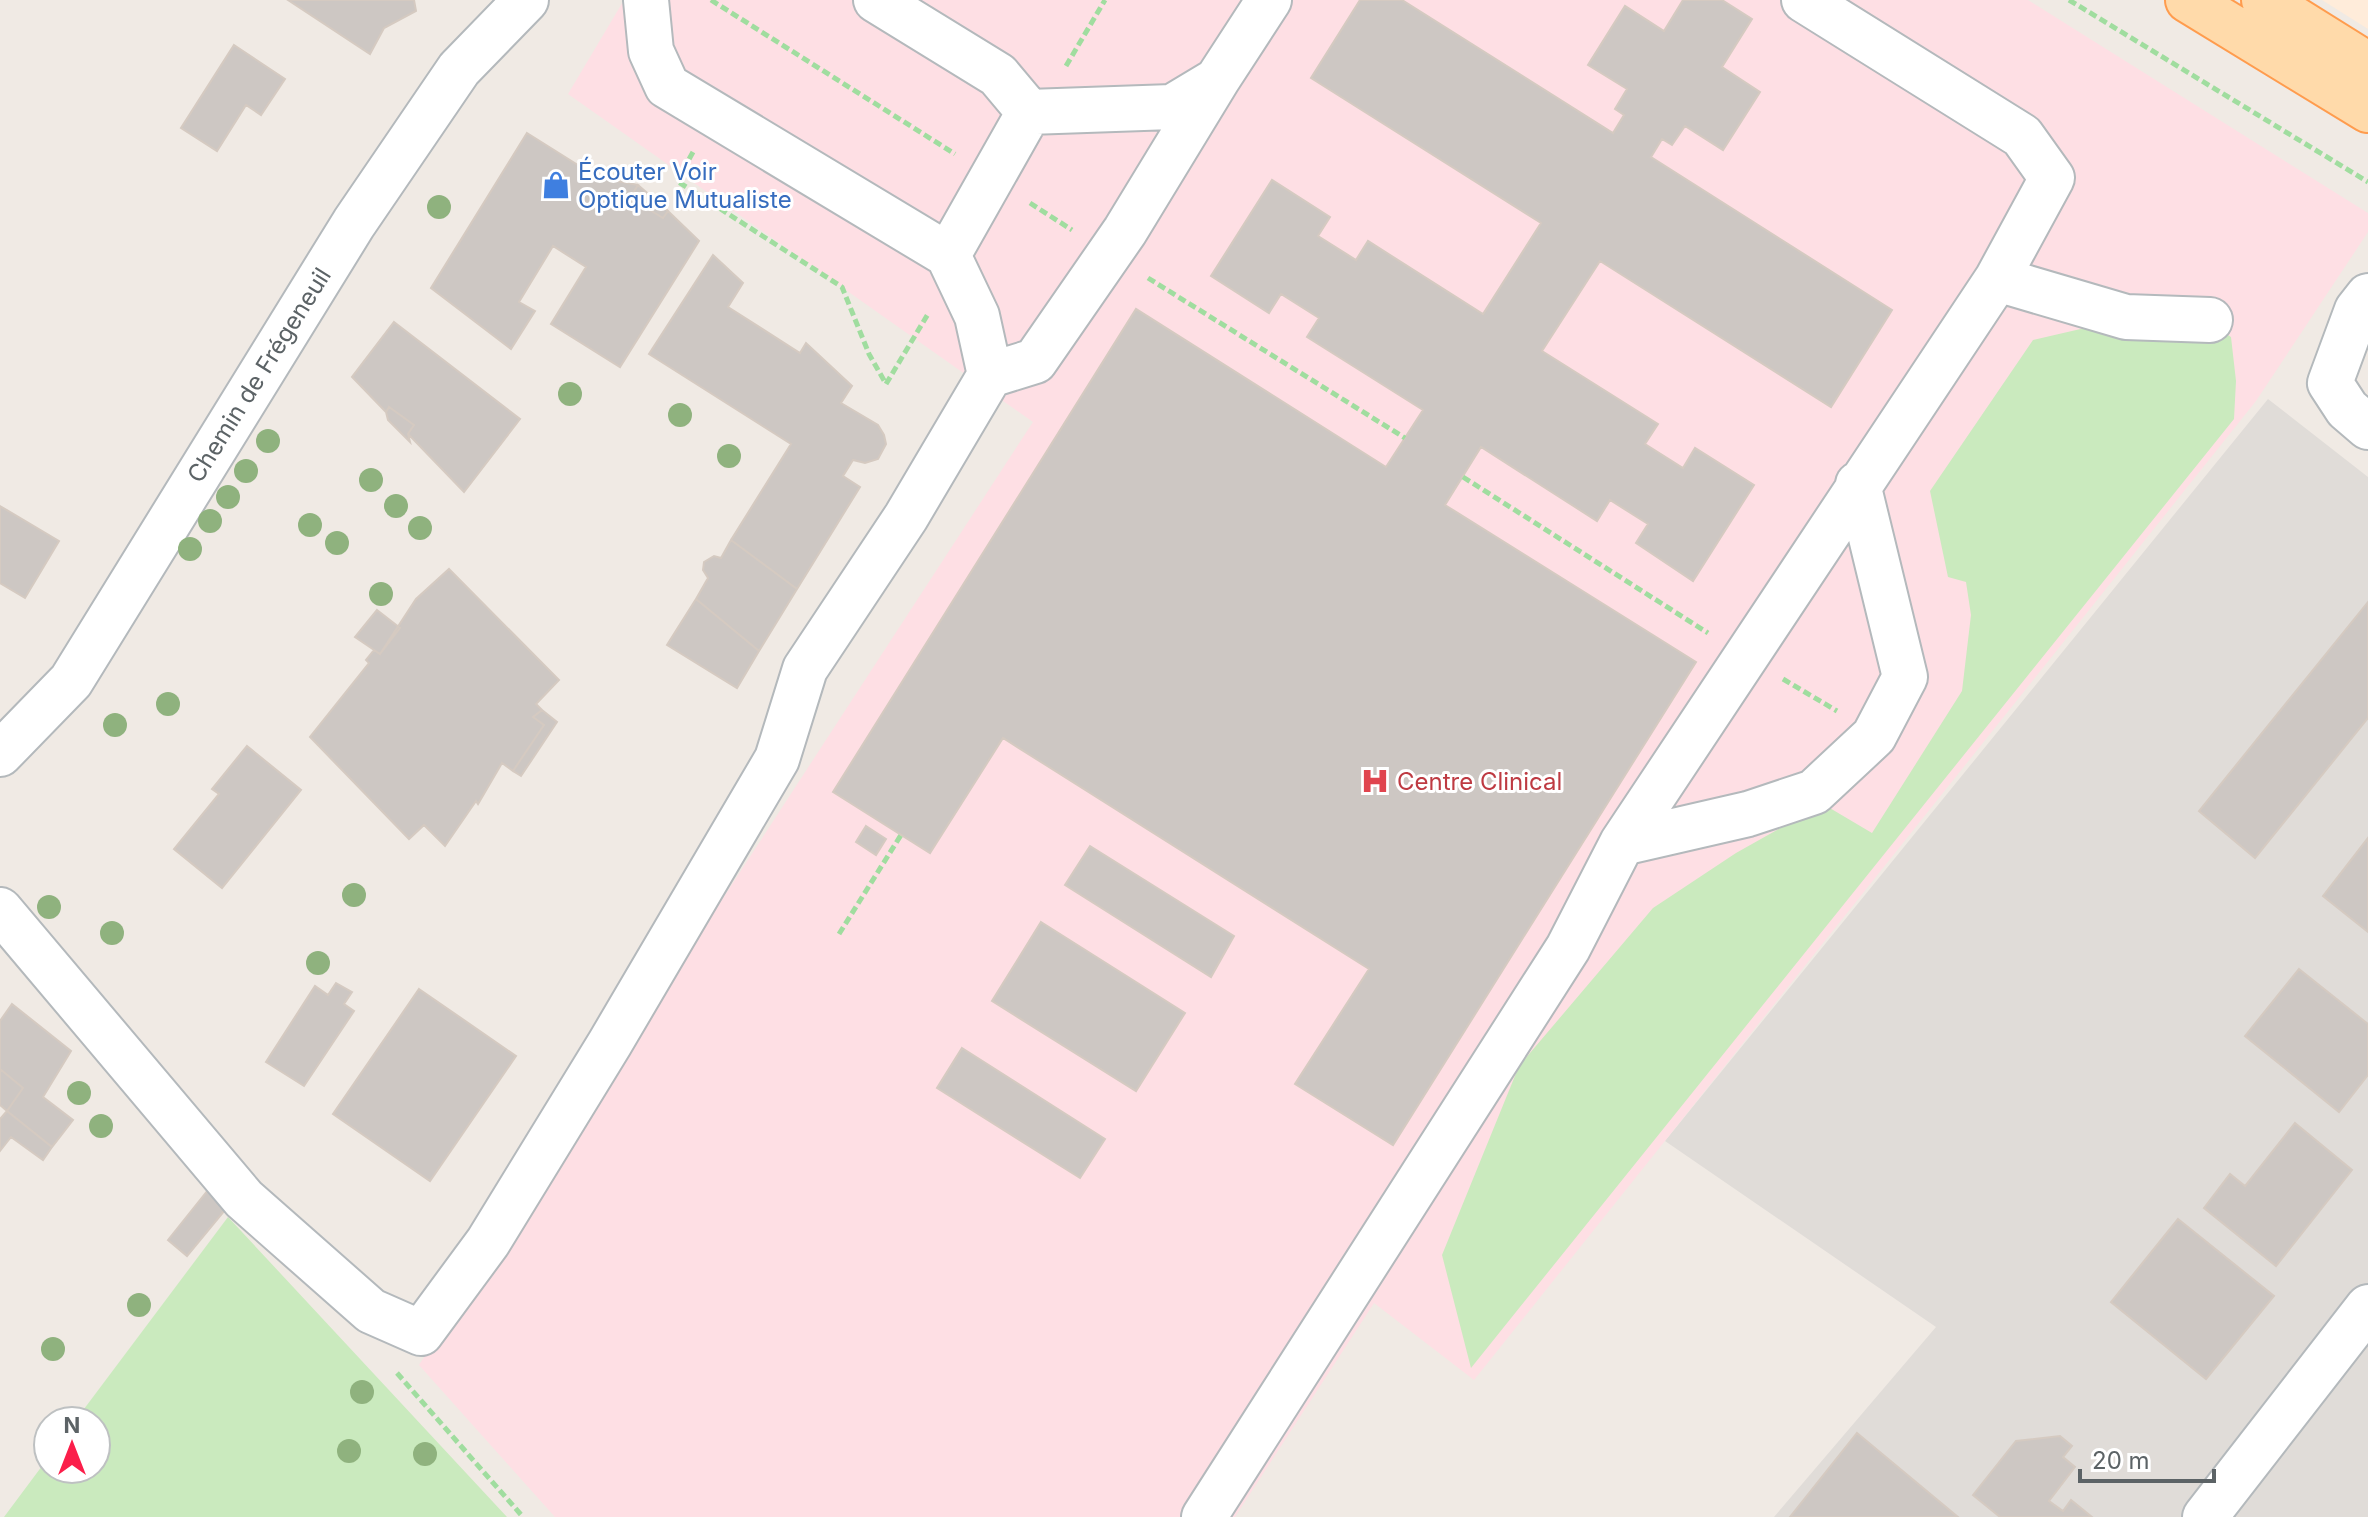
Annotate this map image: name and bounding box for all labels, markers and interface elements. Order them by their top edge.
place label: Écouter Voir Optique Mutualiste [578,156,792,214]
shop icon: Écouter Voir Optique Mutualiste [541,170,571,200]
street label: Chemin de Frégeneuil [181,262,337,488]
hospital icon: Centre Clinical [1360,766,1390,796]
place label: Centre Clinical [1397,767,1562,796]
north arrow [32,1405,112,1485]
text: N [64,1412,80,1438]
scale bar [2080,1433,2214,1483]
text: 20 m [2092,1446,2150,1475]

